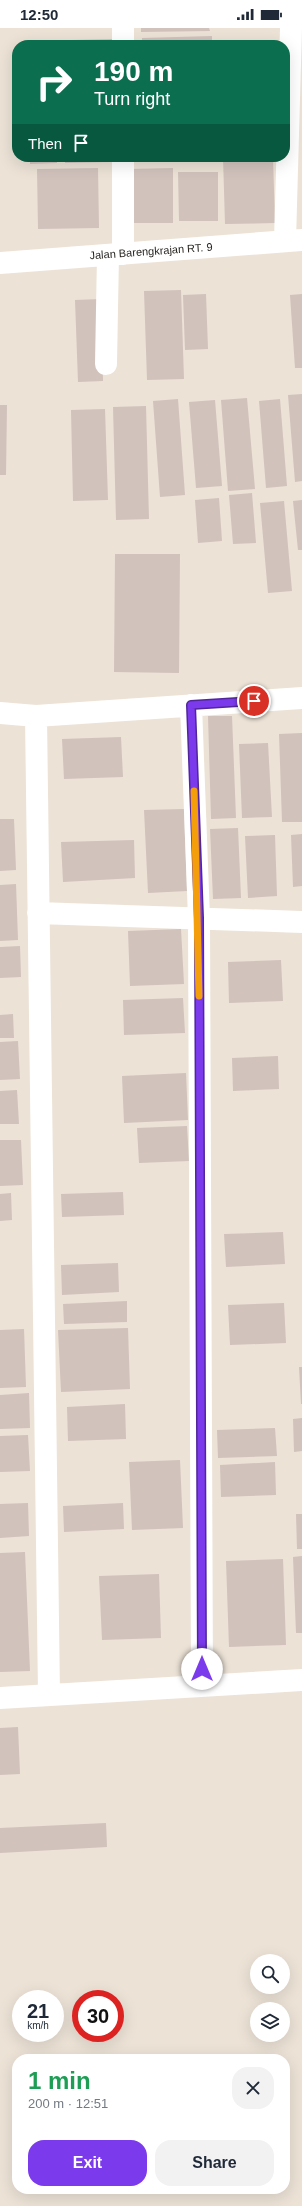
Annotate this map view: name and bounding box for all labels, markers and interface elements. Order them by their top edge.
text: 12:50 [20,6,58,23]
icon: right [28,56,80,108]
text: 190 m [94,56,173,87]
text: Turn right [94,89,170,109]
icon: arrive [70,132,92,154]
text: Then [28,135,62,152]
street label: Jalan Barengkrajan RT. 9 [89,241,213,261]
pin [237,684,271,718]
icon: arrive [243,690,265,712]
position arrow [181,1648,223,1690]
map controls [250,1954,290,2042]
button: search [250,1954,290,1994]
speed limit sign: 30 [72,1990,124,2042]
text: 21 [27,2000,49,2022]
button: layers [250,2002,290,2042]
text: km/h [27,2020,49,2031]
text: 1 min [28,2067,91,2094]
button: close [232,2067,274,2109]
text: 200 m · 12:51 [28,2096,108,2111]
button: Exit [28,2140,147,2186]
button: Share [155,2140,274,2186]

